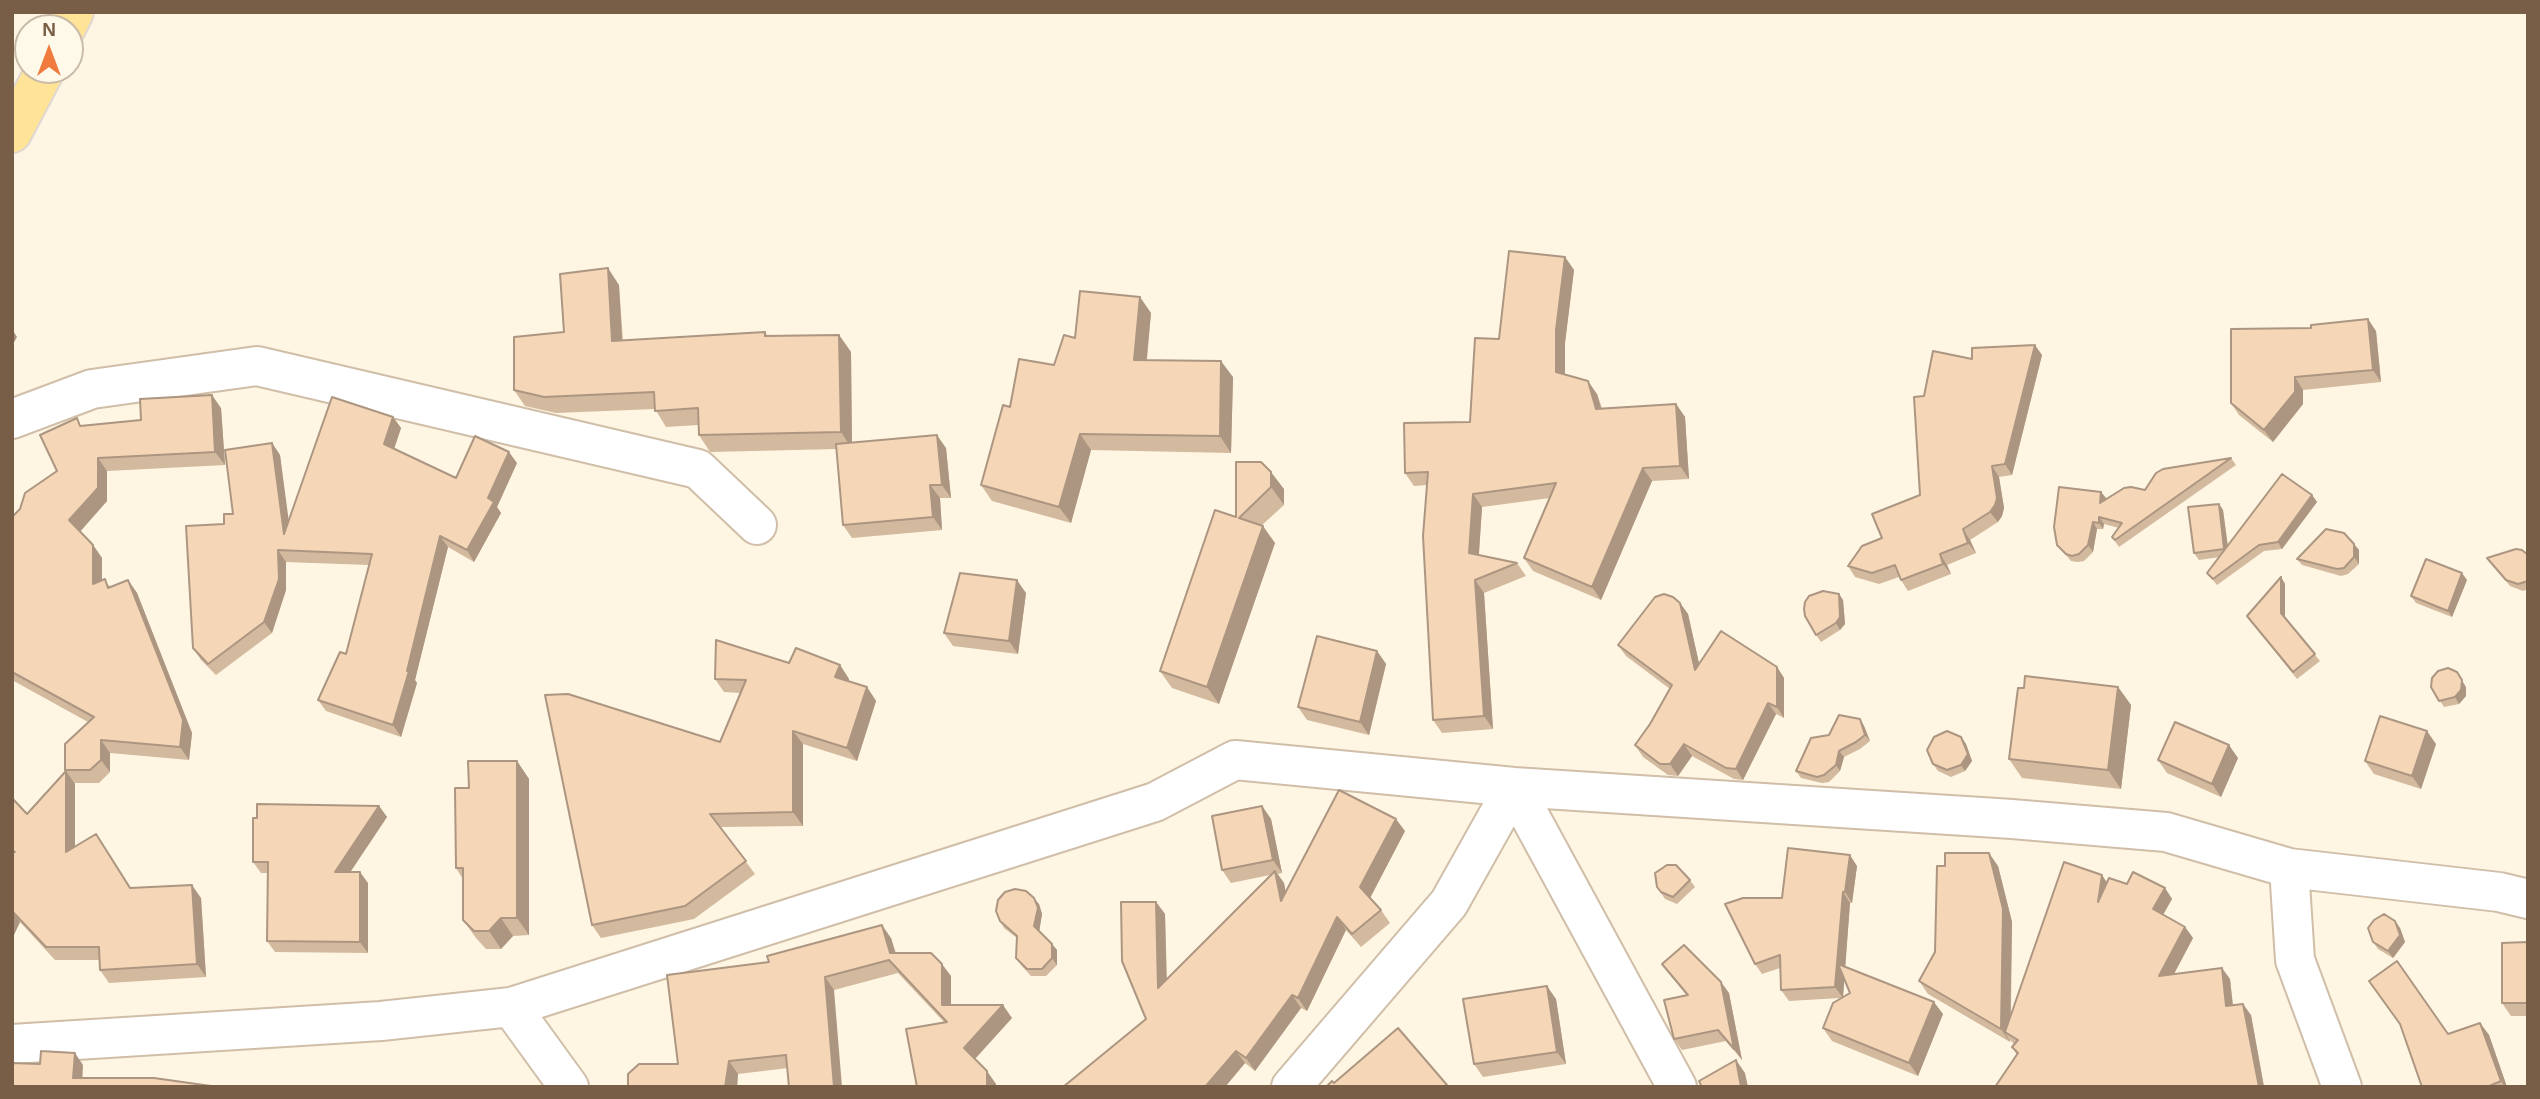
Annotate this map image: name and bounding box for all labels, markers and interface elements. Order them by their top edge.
north arrow [14,14,84,84]
text: N [42,19,56,40]

